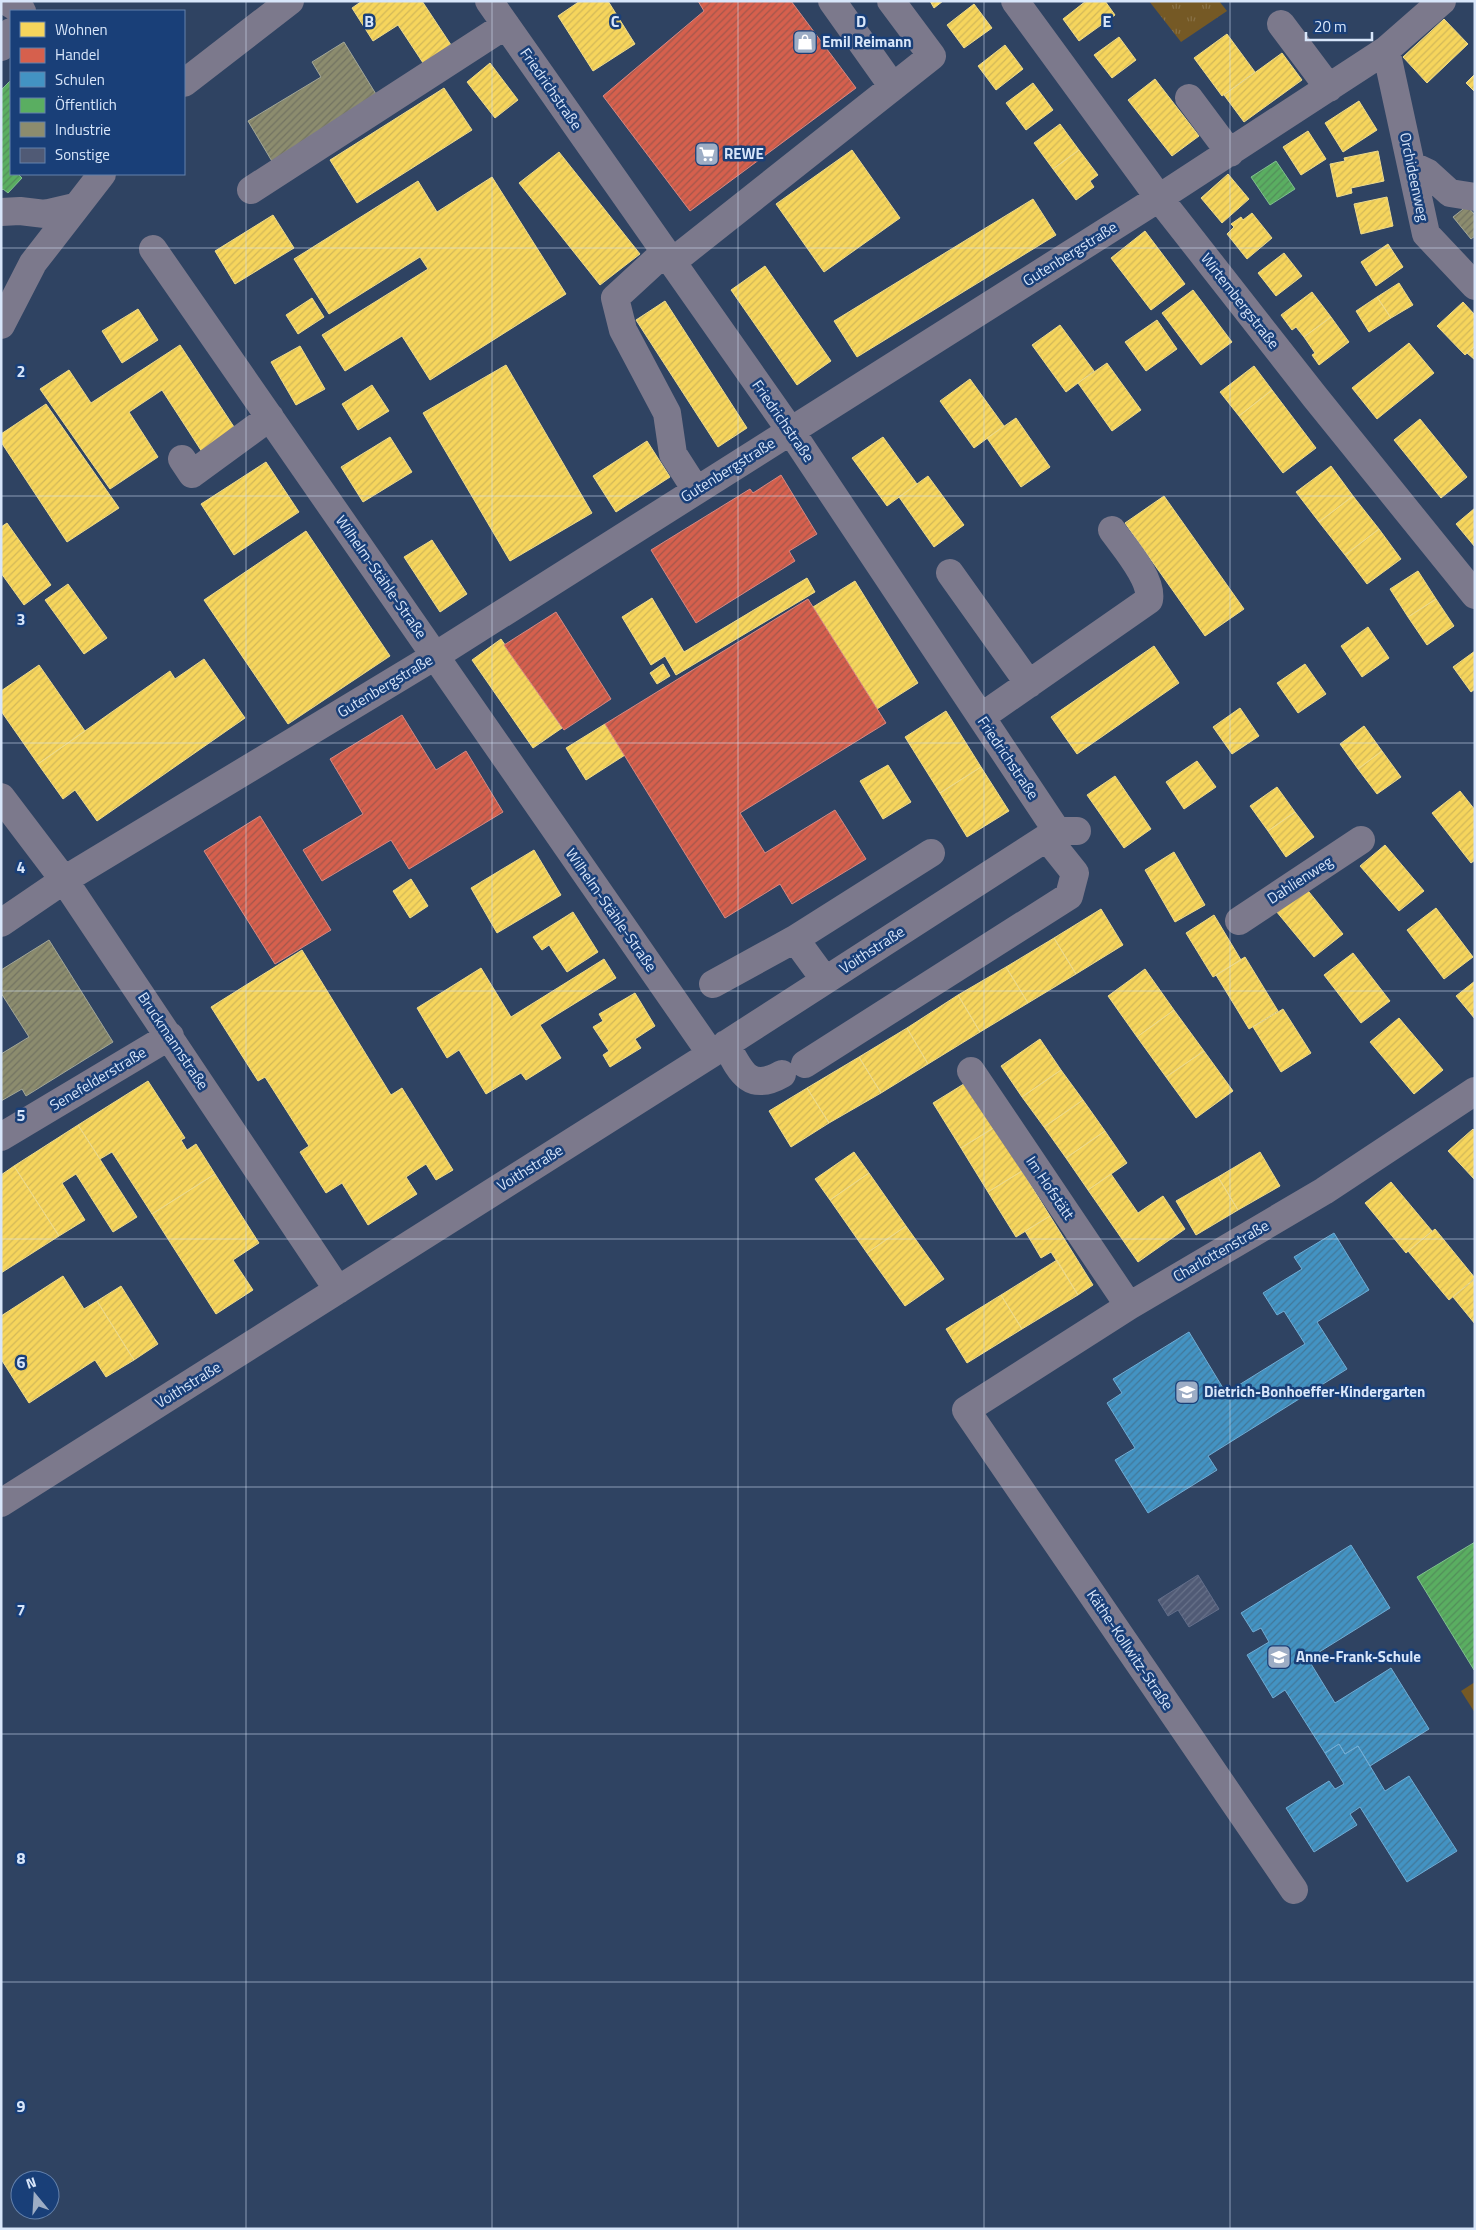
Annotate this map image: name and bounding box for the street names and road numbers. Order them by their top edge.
street label: Friedrichstraße [515,43,588,135]
street label: Orchideenweg [1394,130,1435,224]
street label: Gutenbergstraße [1018,215,1121,292]
street label: Wirtembergstraße [1195,248,1285,354]
street label: Friedrichstraße [747,375,820,467]
street label: Gutenbergstraße [676,431,779,508]
street label: Wilhelm-Stähle-Straße [330,510,433,643]
street label: Gutenbergstraße [333,648,437,723]
street label: Friedrichstraße [972,712,1045,804]
street label: Wilhelm-Stähle-Straße [560,843,663,976]
street label: Dahlienweg [1262,850,1337,909]
street label: Voithstraße [834,920,909,979]
street label: Bruckmannstraße [132,987,215,1094]
street label: Senefelderstraße [45,1041,150,1117]
street label: Voithstraße [492,1138,567,1197]
street label: Im Hofstätt [1021,1151,1081,1225]
street label: Charlottenstraße [1168,1214,1273,1287]
street label: Voithstraße [150,1355,225,1414]
street label: Käthe-Kollwitz-Straße [1081,1585,1179,1715]

